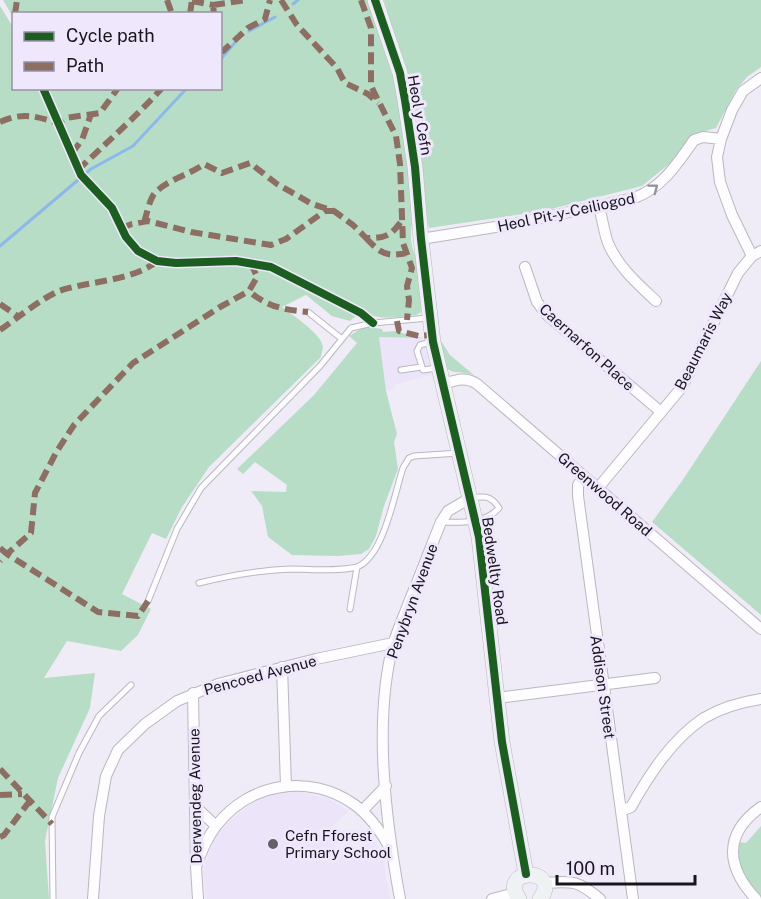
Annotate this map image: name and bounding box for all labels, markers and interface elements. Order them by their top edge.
legend [12,12,222,90]
text: Cycle path [66,25,155,46]
text: Path [66,55,104,76]
street label: Heol y Cefn [405,74,435,156]
one-way arrow [647,184,658,195]
street label: Heol Pit-y-Ceiliogod [496,189,636,235]
street label: Beaumaris Way [671,289,735,393]
street label: Caernarfon Place [536,300,638,394]
street label: Greenwood Road [555,449,655,539]
street label: Bedwellty Road [479,516,511,626]
street label: Penybryn Avenue [383,541,441,661]
street label: Addison Street [587,634,619,740]
street label: Pencoed Avenue [202,652,318,698]
street label: Derwendeg Avenue [185,728,205,864]
place label: Cefn Fforest Primary School [285,827,391,861]
marker: Cefn Fforest Primary School [266,837,280,851]
scale bar [557,848,695,886]
text: 100 m [566,858,615,879]

